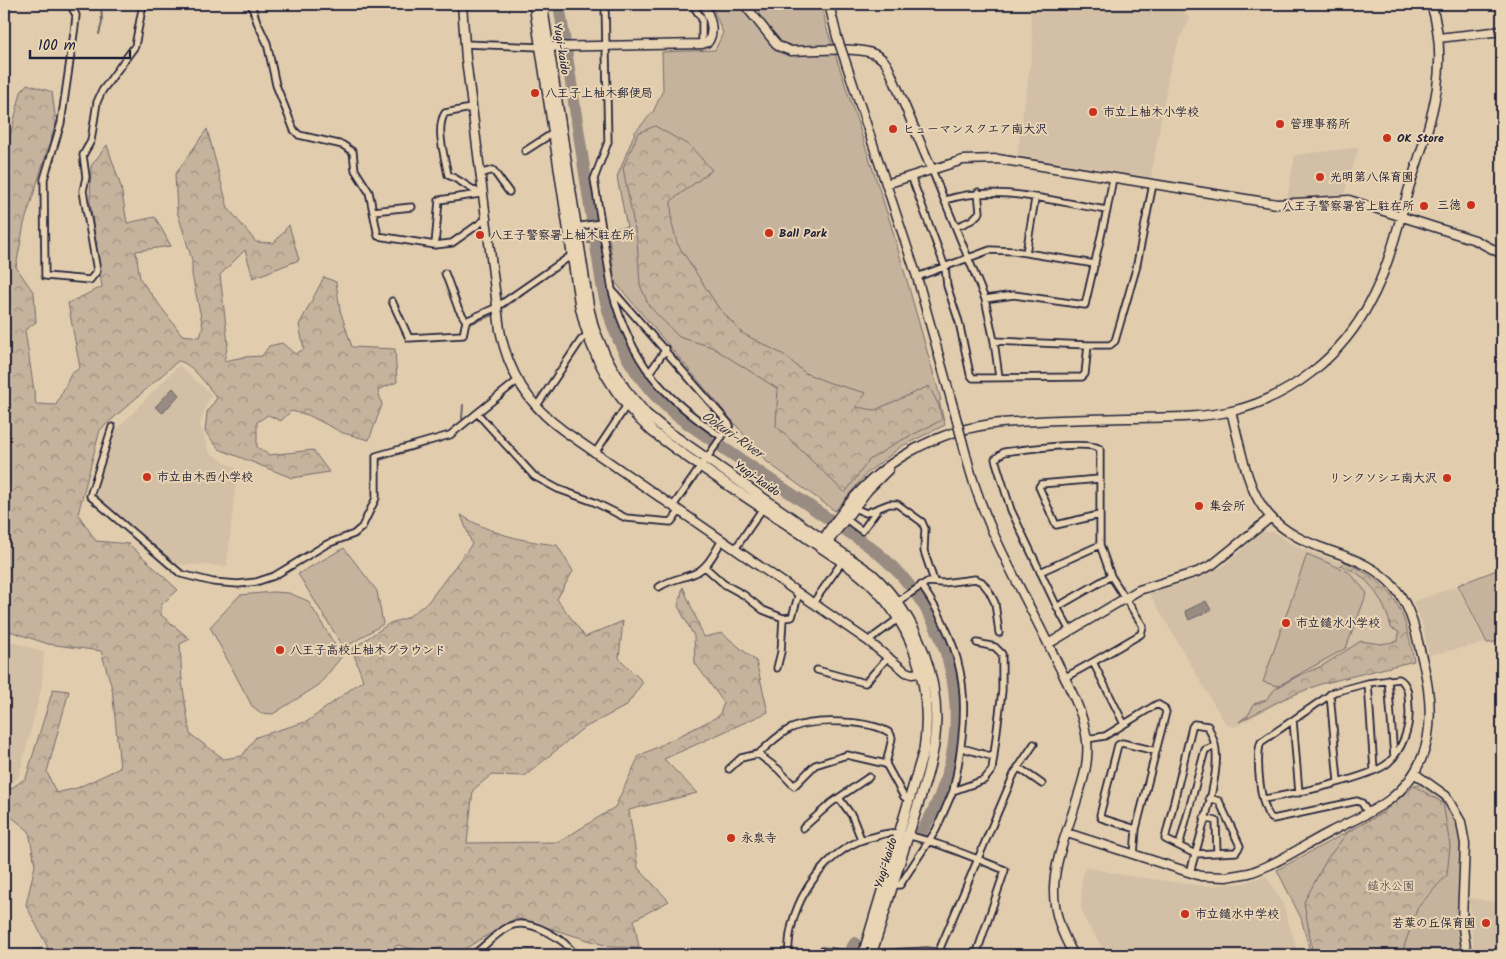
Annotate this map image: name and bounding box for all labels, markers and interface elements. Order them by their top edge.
street label: Yugi-kaido [548,22,574,76]
scale bar [30,28,130,60]
text: 100 m [38,34,76,58]
place label: 八王子上柚木郵便局 [545,84,653,103]
marker: 八王子上柚木郵便局 [529,87,541,99]
place label: 市立上柚木小学校 [1103,103,1199,122]
marker: 市立上柚木小学校 [1087,106,1099,118]
place label: 管理事務所 [1290,115,1351,134]
marker: 管理事務所 [1274,118,1286,130]
place label: ヒューマンスクエア南大沢 [903,120,1047,139]
marker: ヒューマンスクエア南大沢 [887,123,899,135]
place label: OK Store [1397,129,1444,148]
marker: OK Store [1381,132,1393,144]
place label: 光明第八保育園 [1330,168,1414,187]
marker: 光明第八保育園 [1314,171,1326,183]
place label: 三徳 [1437,196,1461,215]
place label: 八王子警察署宮上駐在所 [1282,197,1415,216]
marker: 三徳 [1465,199,1477,211]
marker: 八王子警察署宮上駐在所 [1418,200,1430,212]
place label: Ball Park [779,224,828,243]
place label: 八王子警察署上柚木駐在所 [490,226,635,245]
marker: Ball Park [763,227,775,239]
marker: 八王子警察署上柚木駐在所 [474,229,486,241]
water label: Ookuri-River [697,406,770,466]
street label: Yugi-kaido [730,456,784,502]
place label: 市立由木西小学校 [157,468,253,487]
place label: リンクソシエ南大沢 [1329,469,1437,488]
marker: 市立由木西小学校 [141,471,153,483]
marker: リンクソシエ南大沢 [1441,472,1453,484]
place label: 集会所 [1209,497,1246,516]
marker: 集会所 [1193,500,1205,512]
place label: 市立鑓水小学校 [1296,614,1380,633]
marker: 市立鑓水小学校 [1280,617,1292,629]
place label: 八王子高校上柚木グラウンド [290,641,446,660]
marker: 八王子高校上柚木グラウンド [274,644,286,656]
place label: 永泉寺 [741,829,777,848]
marker: 永泉寺 [725,832,737,844]
street label: Yugi-kaido [869,835,903,891]
park label: 鑓水公園 [1367,877,1415,896]
place label: 市立鑓水中学校 [1195,905,1279,924]
marker: 市立鑓水中学校 [1179,908,1191,920]
place label: 若葉の丘保育園 [1392,914,1476,933]
marker: 若葉の丘保育園 [1480,917,1492,929]

